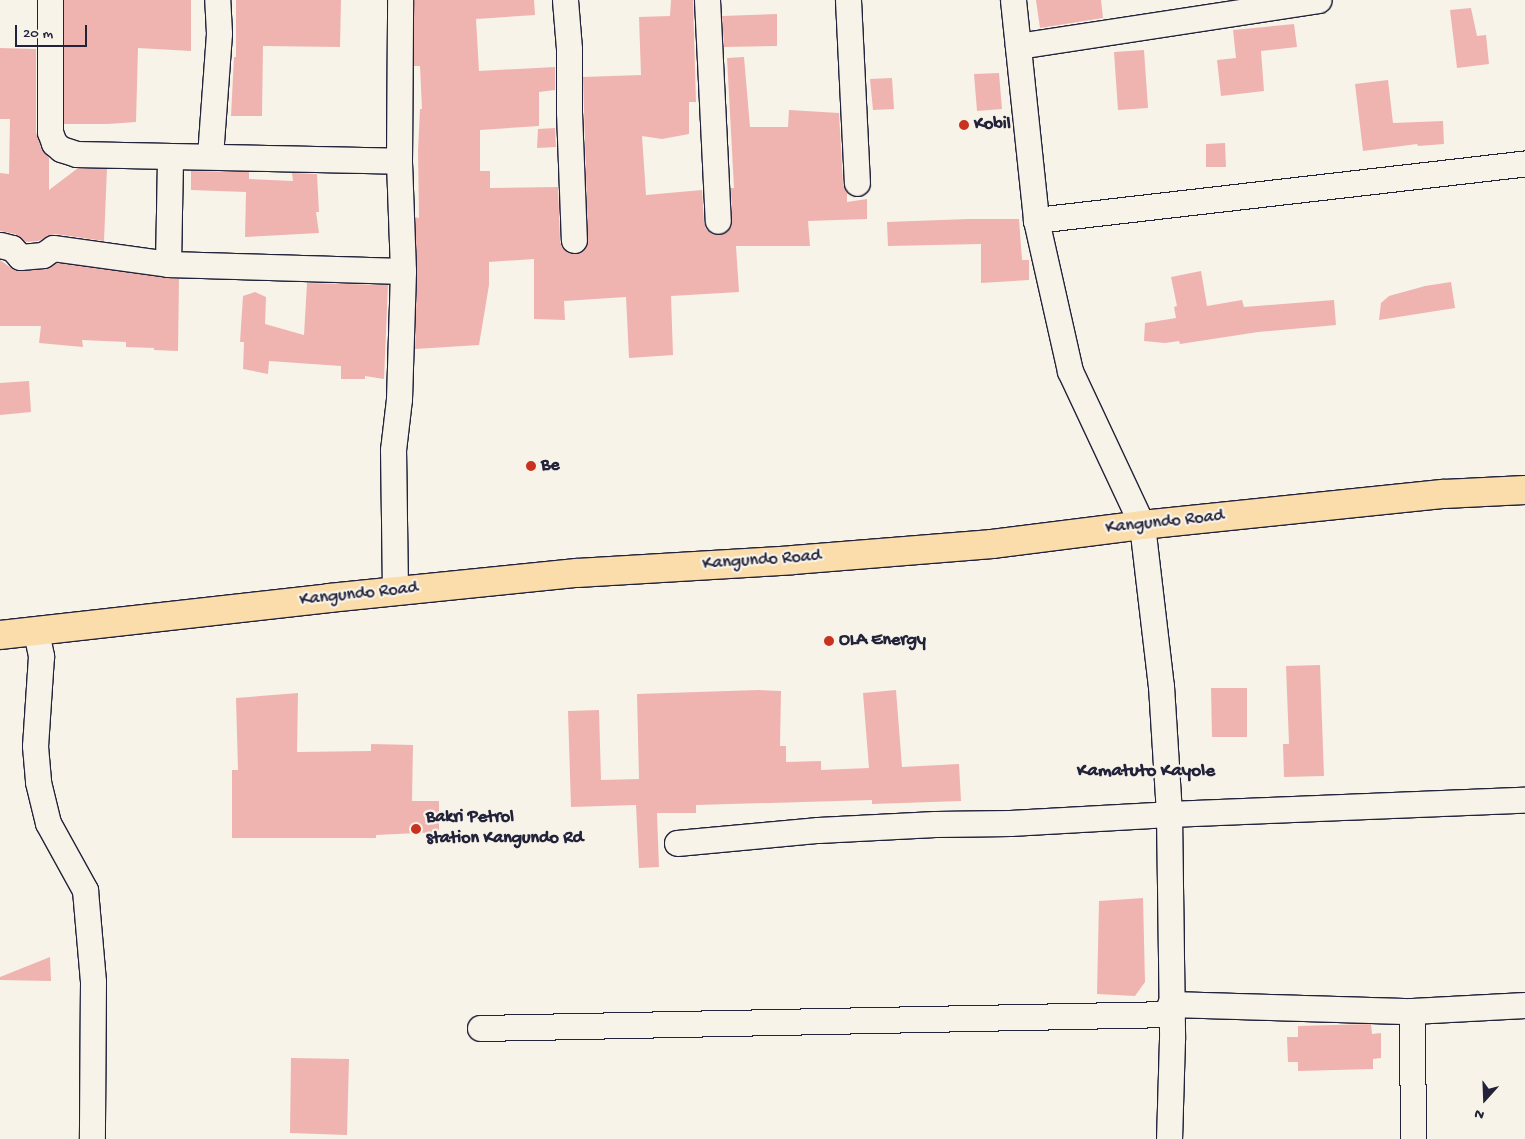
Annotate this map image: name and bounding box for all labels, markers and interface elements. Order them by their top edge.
scale bar [18,15,90,47]
text: 20 m [23,25,53,43]
place label: Kobil [974,114,1011,136]
marker: Kobil [958,119,970,131]
place label: Be [541,455,559,477]
marker: Be [525,460,537,472]
street label: Kangundo Road [1105,506,1225,540]
street label: Kangundo Road [702,546,822,576]
street label: Kangundo Road [299,578,419,612]
place label: OLA Energy [839,630,926,652]
marker: OLA Energy [823,635,835,647]
district label: Kamatuto Kayole [1077,761,1215,783]
place label: Bakri Petrol station Kangundo Rd [426,808,583,851]
marker: Bakri Petrol station Kangundo Rd [410,823,422,835]
north arrow [1460,1074,1510,1124]
text: N [1473,1104,1487,1123]

